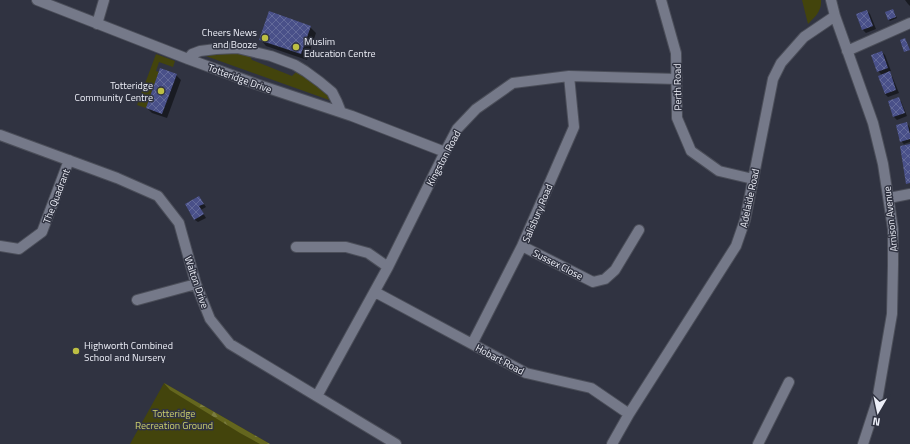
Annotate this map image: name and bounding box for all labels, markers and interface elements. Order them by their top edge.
place label: Cheers News and Booze [202,25,257,52]
marker: Cheers News and Booze [260,33,270,43]
place label: Muslim Education Centre [304,34,376,61]
marker: Muslim Education Centre [291,42,301,52]
street label: Totteridge Drive [206,60,274,97]
street label: Perth Road [670,63,685,111]
place label: Totteridge Community Centre [75,78,153,105]
marker: Totteridge Community Centre [156,86,166,96]
street label: Kingston Road [422,128,464,189]
street label: The Quadrant [39,166,74,226]
street label: Adelaide Road [736,167,763,229]
street label: Salisbury Road [518,182,557,245]
street label: Arnison Avenue [880,185,901,252]
street label: Sussex Close [530,245,585,283]
street label: Walton Drive [181,254,212,310]
place label: Highworth Combined School and Nursery [84,338,173,365]
street label: Hobart Road [473,340,527,379]
marker: Highworth Combined School and Nursery [71,346,81,356]
north arrow [858,392,898,432]
park label: Totteridge Recreation Ground [135,406,213,433]
text: N [871,413,881,430]

